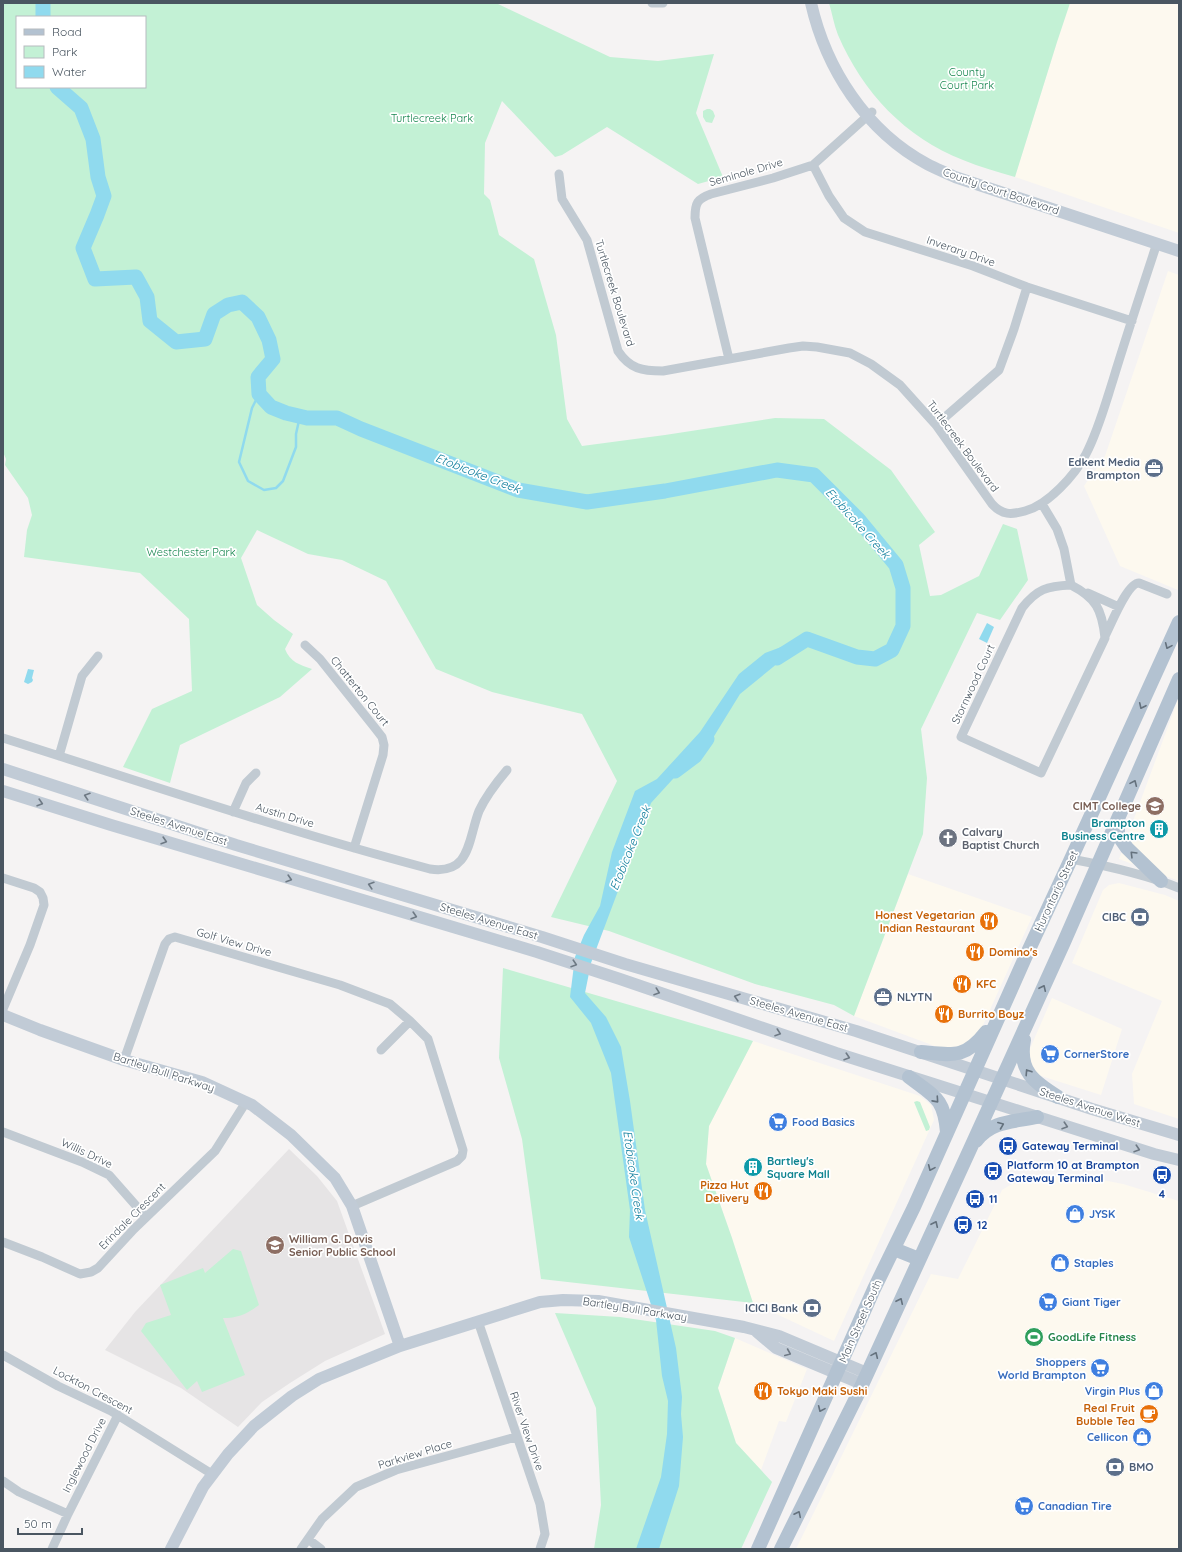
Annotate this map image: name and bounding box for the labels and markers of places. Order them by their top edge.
place label: Edkent Media Brampton [1068,455,1140,482]
office icon: Edkent Media Brampton [1143,457,1165,479]
school or university icon: CIMT College [1144,795,1166,817]
place label: CIMT College [1073,799,1142,813]
place label: Brampton Business Centre [1061,816,1145,843]
building icon: Brampton Business Centre [1148,818,1170,840]
place label: Calvary Baptist Church [962,825,1040,852]
church icon: Calvary Baptist Church [937,827,959,849]
bank icon: CIBC [1129,906,1151,928]
place label: Honest Vegetarian Indian Restaurant [875,908,975,935]
restaurant icon: Honest Vegetarian Indian Restaurant [978,910,1000,932]
place label: CIBC [1102,910,1126,924]
restaurant icon: Domino's [964,941,986,963]
place label: Domino's [989,945,1038,959]
restaurant icon: KFC [951,973,973,995]
place label: KFC [976,977,996,991]
office icon: NLYTN [872,986,894,1008]
place label: NLYTN [897,990,932,1004]
restaurant icon: Burrito Boyz [933,1003,955,1025]
place label: Burrito Boyz [958,1007,1025,1021]
supermarket icon: CornerStore [1039,1043,1061,1065]
place label: CornerStore [1064,1047,1130,1061]
supermarket icon: Food Basics [767,1111,789,1133]
place label: Food Basics [792,1115,855,1129]
bus stop icon: Gateway Terminal [997,1135,1019,1157]
place label: Gateway Terminal [1022,1139,1119,1153]
place label: Bartley's Square Mall [767,1154,830,1181]
building icon: Bartley's Square Mall [742,1156,764,1178]
place label: Platform 10 at Brampton Gateway Terminal [1007,1158,1139,1185]
bus stop icon: Platform 10 at Brampton Gateway Terminal [982,1160,1004,1182]
bus stop icon: 4 [1151,1164,1173,1186]
place label: Pizza Hut Delivery [700,1178,749,1205]
restaurant icon: Pizza Hut Delivery [752,1180,774,1202]
place label: 4 [1159,1187,1166,1201]
bus stop icon: 11 [964,1188,986,1210]
place label: 11 [989,1192,998,1206]
shop icon: JYSK [1064,1203,1086,1225]
place label: JYSK [1089,1207,1115,1221]
bus stop icon: 12 [952,1214,974,1236]
place label: 12 [977,1218,988,1232]
place label: William G. Davis Senior Public School [289,1232,396,1259]
school or university icon: William G. Davis Senior Public School [264,1234,286,1256]
shop icon: Staples [1049,1252,1071,1274]
place label: Staples [1074,1256,1114,1270]
supermarket icon: Giant Tiger [1037,1291,1059,1313]
place label: Giant Tiger [1062,1295,1121,1309]
bank icon: ICICI Bank [801,1297,823,1319]
place label: ICICI Bank [745,1301,798,1315]
sports icon: GoodLife Fitness [1023,1326,1045,1348]
place label: GoodLife Fitness [1048,1330,1136,1344]
place label: Shoppers World Brampton [998,1355,1086,1382]
supermarket icon: Shoppers World Brampton [1089,1357,1111,1379]
restaurant icon: Tokyo Maki Sushi [752,1380,774,1402]
shop icon: Virgin Plus [1143,1380,1165,1402]
place label: Tokyo Maki Sushi [777,1384,867,1398]
place label: Virgin Plus [1085,1384,1140,1398]
place label: Real Fruit Bubble Tea [1076,1401,1135,1428]
cafe icon: Real Fruit Bubble Tea [1138,1403,1160,1425]
shop icon: Cellicon [1131,1426,1153,1448]
place label: Cellicon [1087,1430,1128,1444]
bank icon: BMO [1104,1456,1126,1478]
place label: BMO [1129,1460,1154,1474]
supermarket icon: Canadian Tire [1013,1495,1035,1517]
place label: Canadian Tire [1038,1499,1112,1513]

